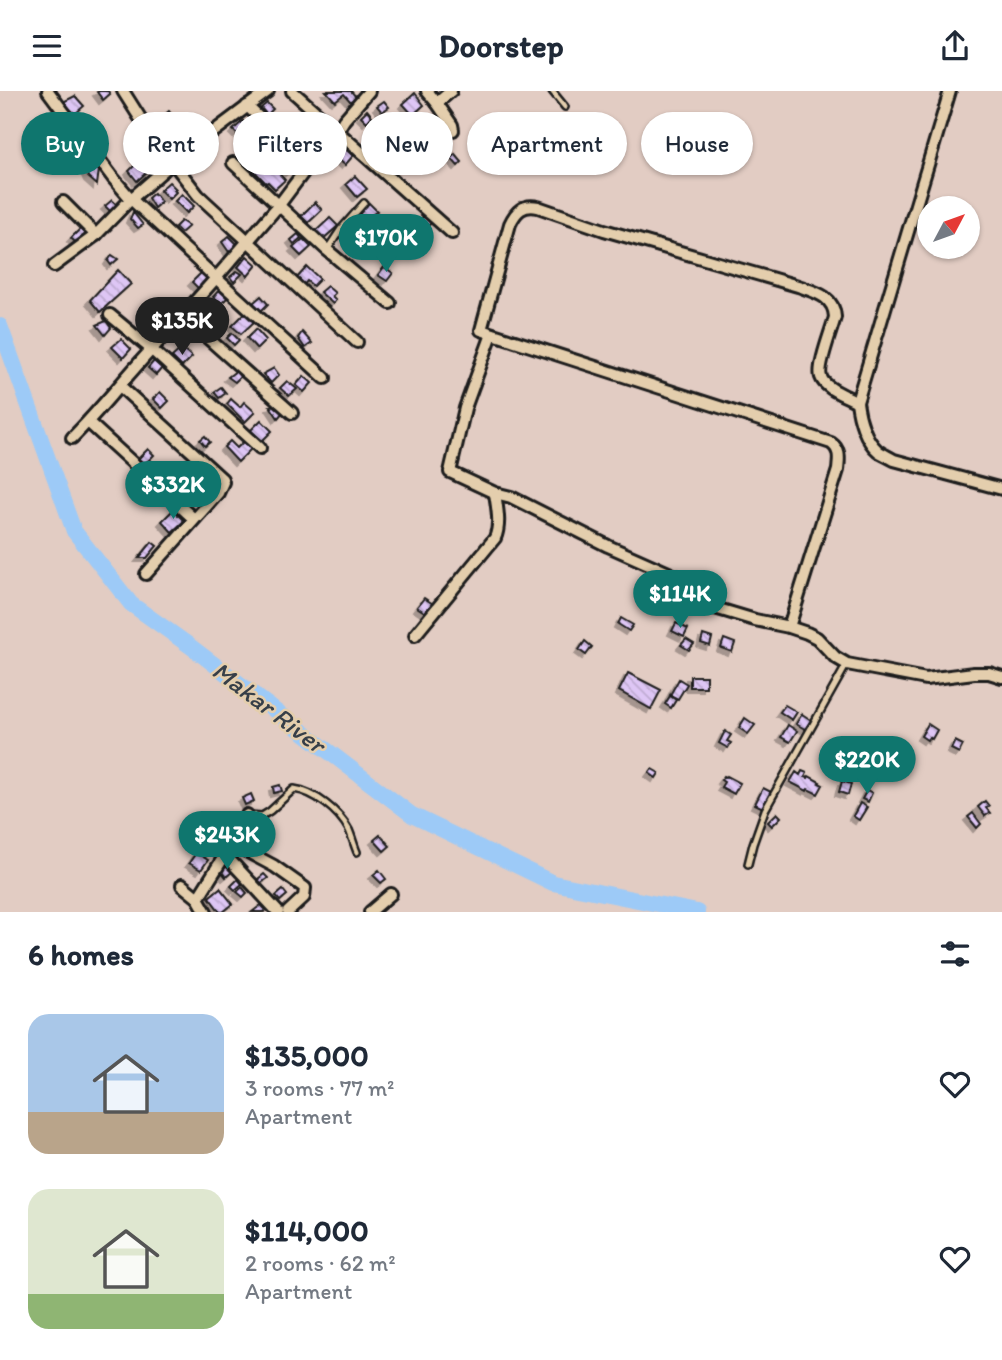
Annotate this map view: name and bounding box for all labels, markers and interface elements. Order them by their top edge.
icon: menu [28,27,66,65]
text: Doorstep [438,27,564,65]
icon: share [936,27,974,65]
chip: Buy [21,112,109,175]
chip: Rent [123,112,219,175]
chip: Filters [233,112,347,175]
chip: New [361,112,453,175]
chip: Apartment [467,112,627,175]
chip: House [641,112,753,175]
north arrow [917,196,980,259]
map controls [917,196,980,259]
pin: $170K [337,215,435,274]
text: $170K [355,223,417,251]
pin: $135K [133,297,231,357]
text: $135K [151,306,213,334]
pin: $332K [124,461,222,521]
text: $332K [141,470,205,498]
pin: $114K [631,571,729,630]
text: $114K [649,579,711,607]
water label: Makar River [206,654,334,762]
pin: $220K [818,737,916,796]
text: $220K [835,745,899,773]
pin: $243K [178,811,276,871]
text: $243K [195,820,259,848]
icon: filters [936,935,974,973]
text: 6 homes [28,936,134,973]
text: $135,000 [245,1037,369,1074]
icon: home [84,1042,168,1126]
icon: heart [936,1065,974,1103]
text: 3 rooms · 77 m² [245,1074,395,1102]
text: Apartment [245,1102,352,1130]
text: $114,000 [245,1212,369,1249]
icon: home [84,1217,168,1301]
icon: heart [936,1240,974,1278]
text: 2 rooms · 62 m² [245,1249,396,1277]
text: Apartment [245,1277,352,1305]

